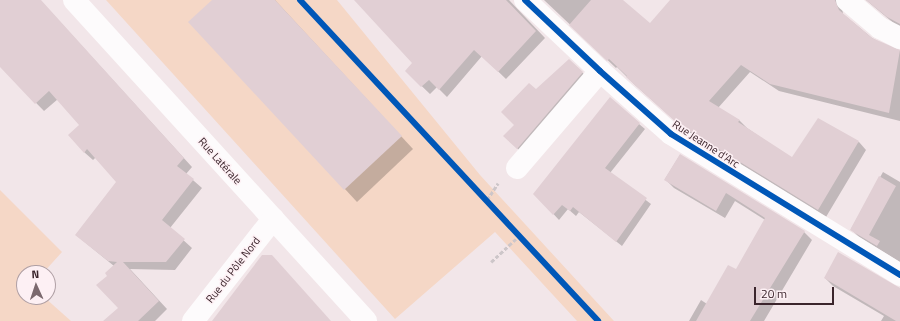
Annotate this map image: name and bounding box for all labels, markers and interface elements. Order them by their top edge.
street label: Rue Jeanne d'Arc [670,117,742,171]
street label: Rue Latérale [196,135,244,187]
street label: Rue du Pôle Nord [203,234,263,306]
north arrow [16,265,56,305]
text: N [31,266,40,282]
scale bar [756,279,836,305]
text: 20 m [761,284,787,303]

